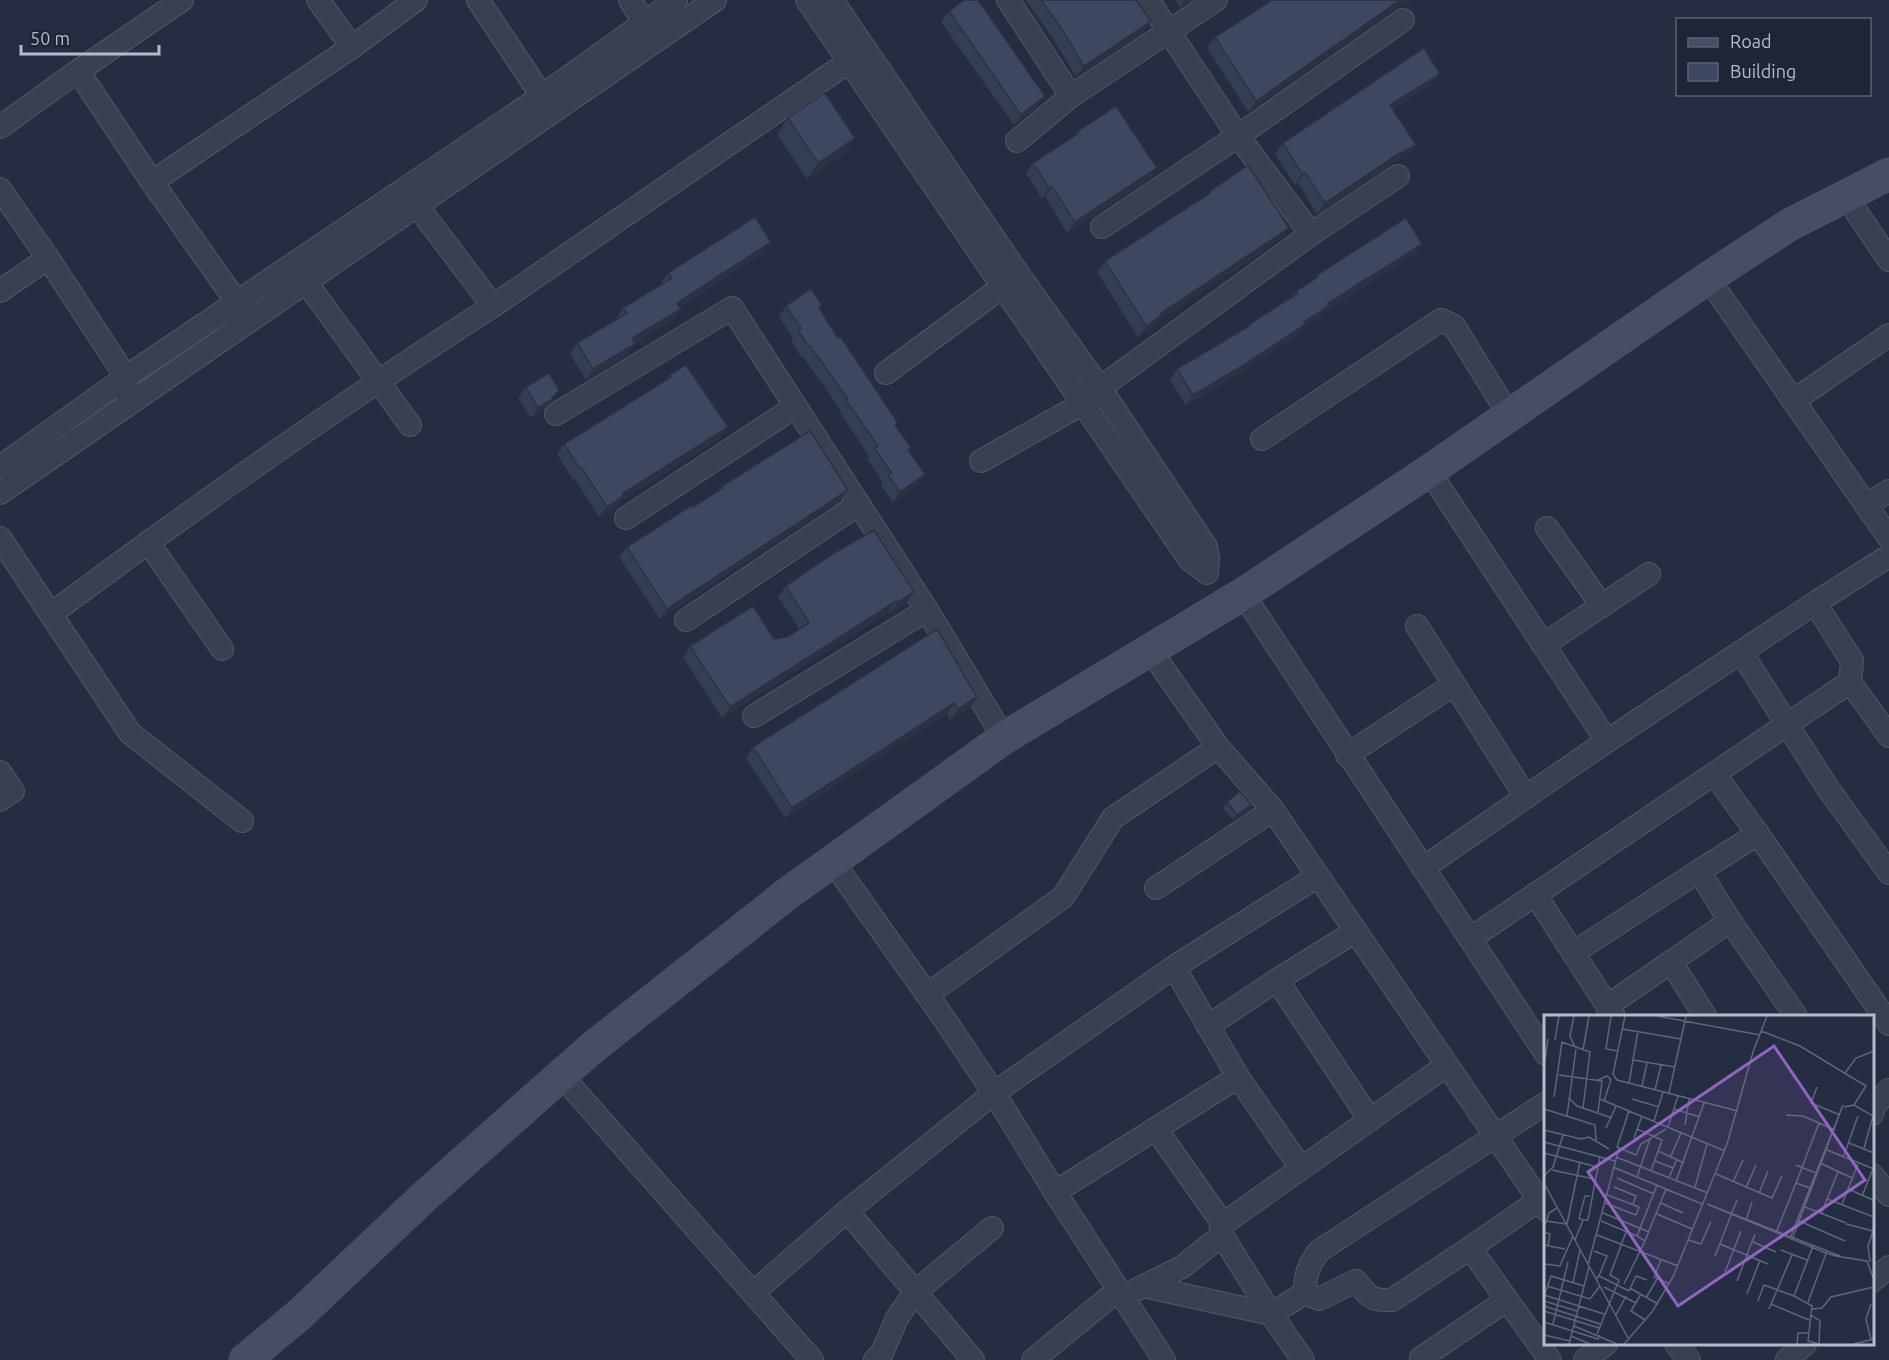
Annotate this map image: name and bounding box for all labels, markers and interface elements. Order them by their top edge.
scale bar [21,18,159,56]
legend [1676,18,1871,96]
text: 50 m [30,28,70,48]
text: Road [1730,31,1772,51]
text: Building [1730,61,1796,81]
inset map [1544,1015,1874,1345]

